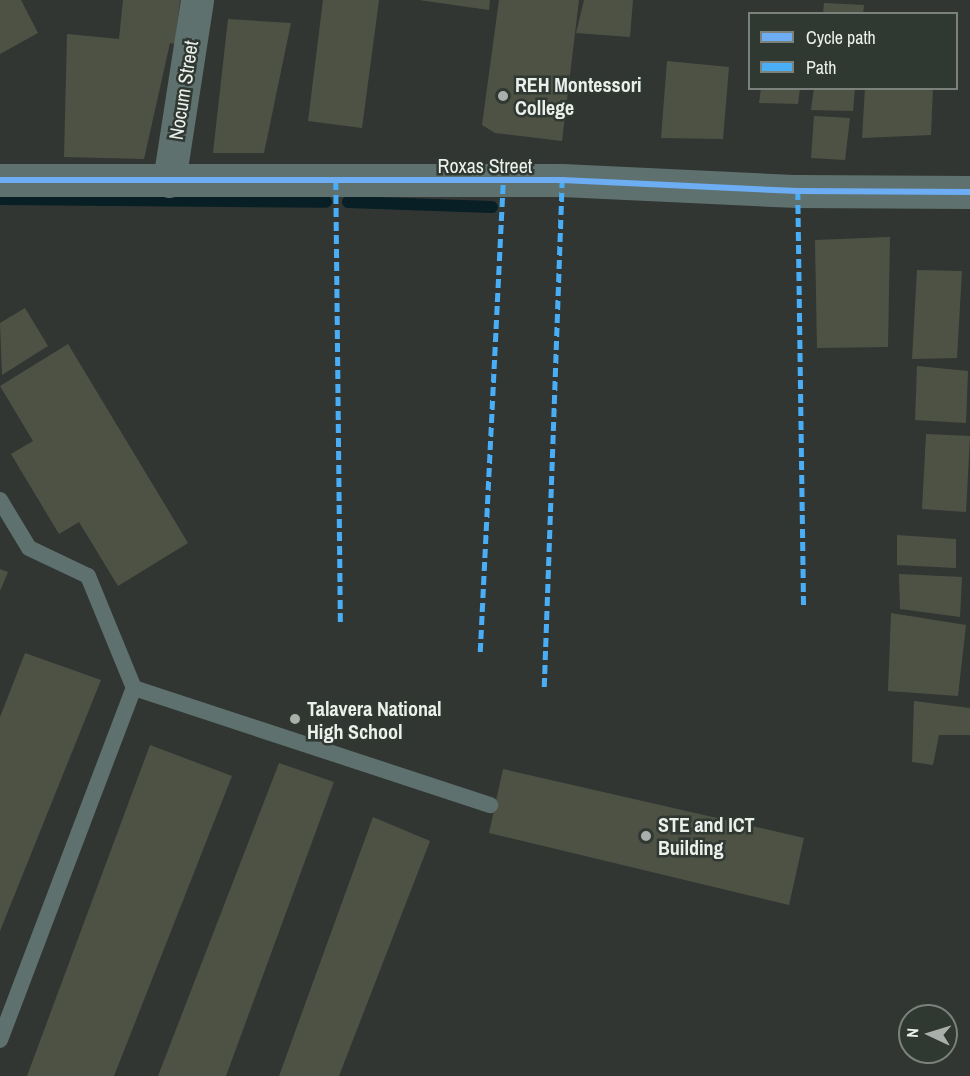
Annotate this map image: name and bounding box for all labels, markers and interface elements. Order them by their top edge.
legend [748,12,958,90]
text: Cycle path [806,25,876,50]
street label: Nocum Street [163,39,203,141]
text: Path [806,55,836,80]
place label: REH Montessori College [515,72,642,119]
marker: REH Montessori College [496,89,510,103]
street label: Roxas Street [438,153,532,177]
place label: Talavera National High School [307,696,442,743]
marker: Talavera National High School [288,712,302,726]
place label: STE and ICT Building [658,813,755,860]
marker: STE and ICT Building [639,829,653,843]
north arrow [898,1004,958,1064]
text: N [901,1027,923,1038]

